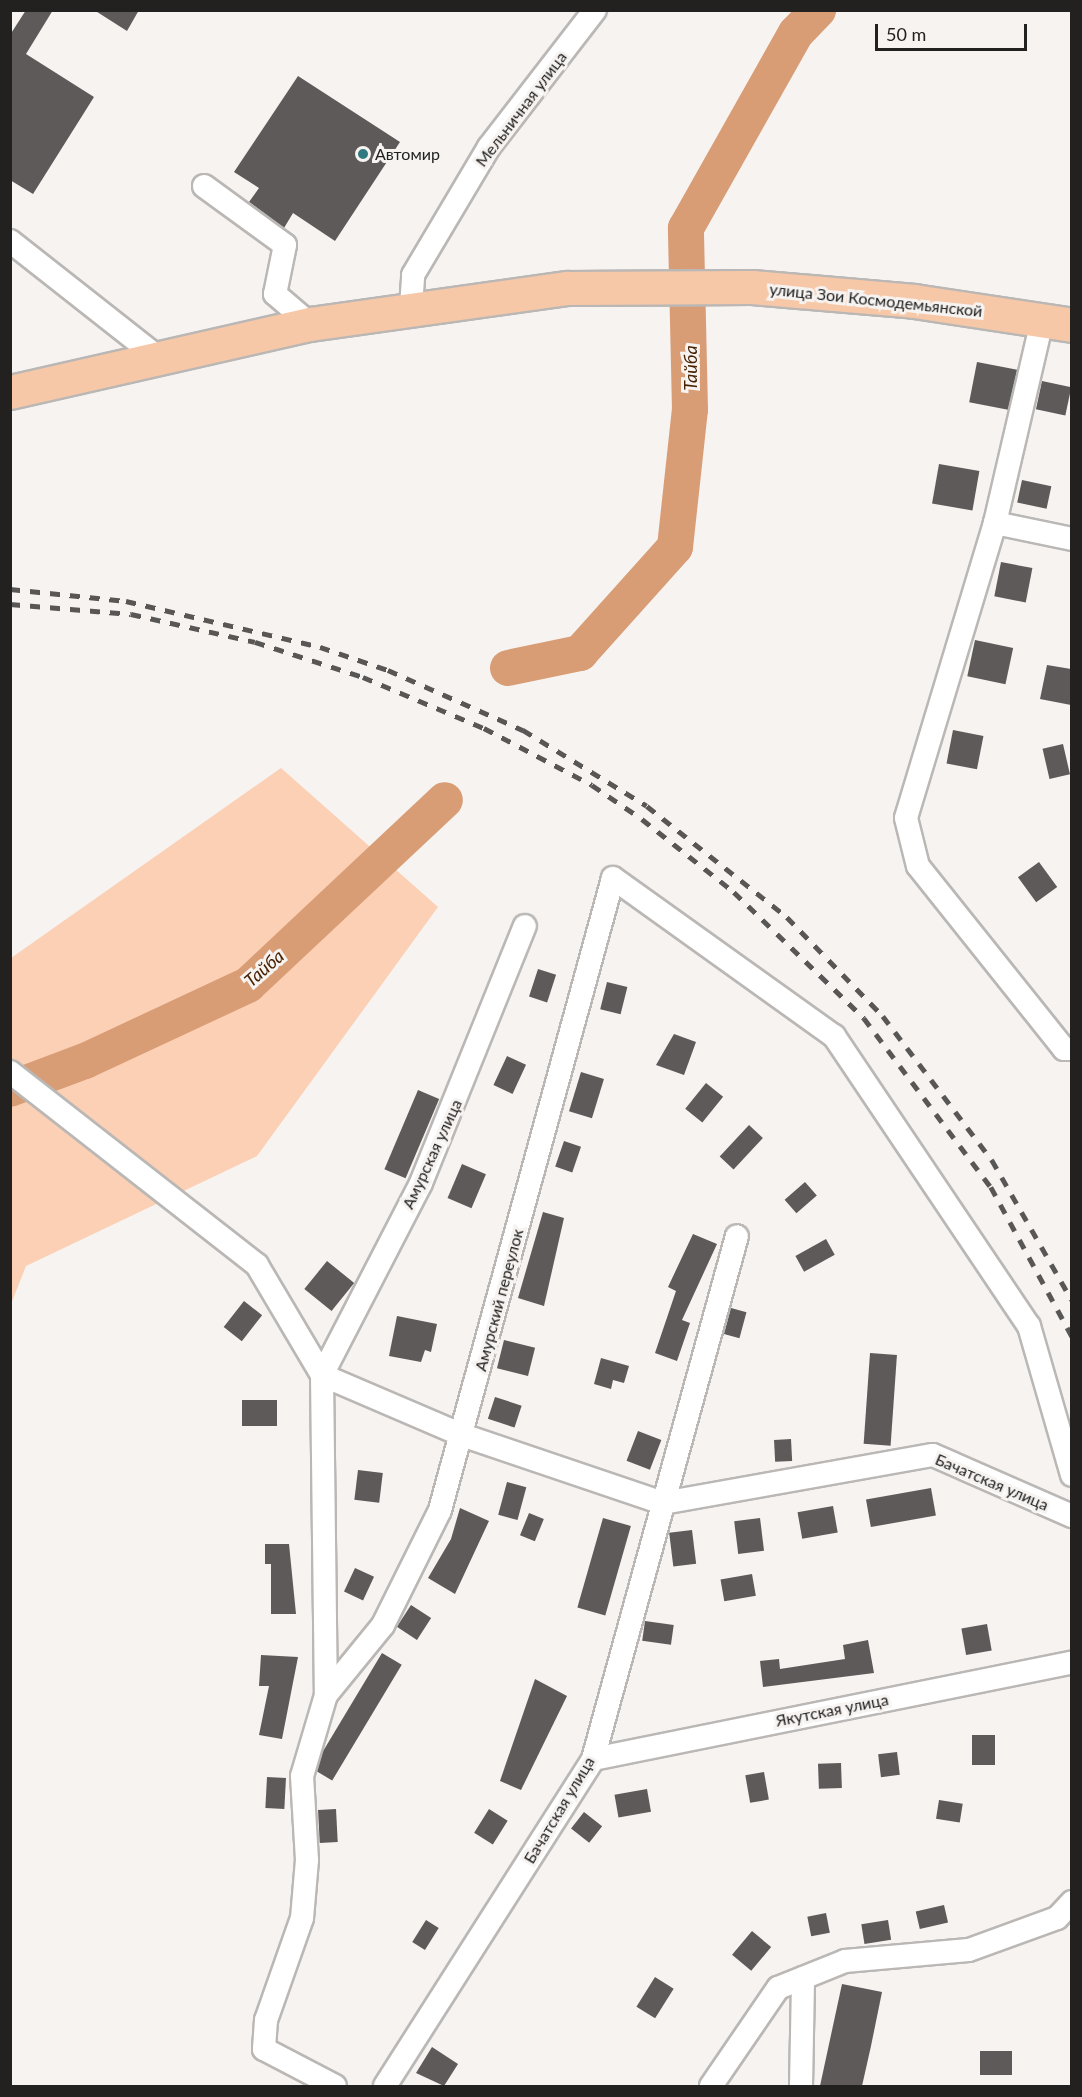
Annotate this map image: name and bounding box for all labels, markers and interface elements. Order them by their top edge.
scale bar [878,12,1030,50]
text: 50 m [886,23,926,45]
street label: Мельничная улица [471,48,571,170]
place label: Автомир [375,144,440,164]
marker: Автомир [356,147,370,161]
street label: улица Зои Космодемьянской [769,279,983,321]
water label: Тайба [679,345,701,391]
water label: Тайба [240,945,288,991]
street label: Амурская улица [398,1096,466,1212]
street label: Амурский переулок [471,1227,527,1373]
street label: Бачатская улица [932,1449,1052,1515]
street label: Якутская улица [774,1690,890,1730]
street label: Бачатская улица [520,1753,598,1867]

